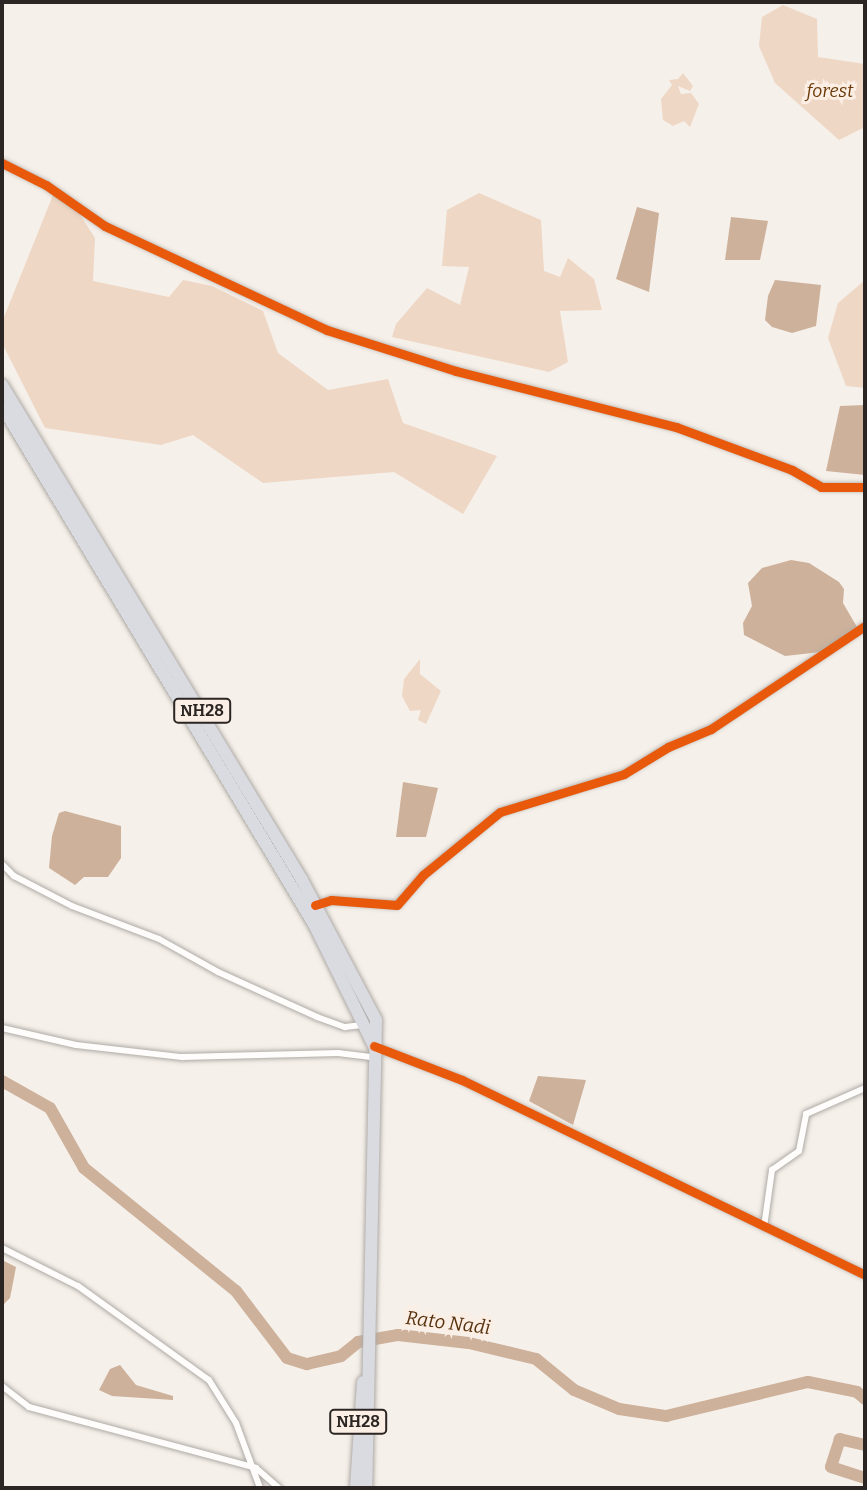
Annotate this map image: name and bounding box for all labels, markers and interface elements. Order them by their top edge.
park label: forest [807,80,853,102]
road number: NH28 [172,698,232,724]
water label: Rato Nadi [404,1306,492,1340]
road number: NH28 [328,1410,388,1434]

